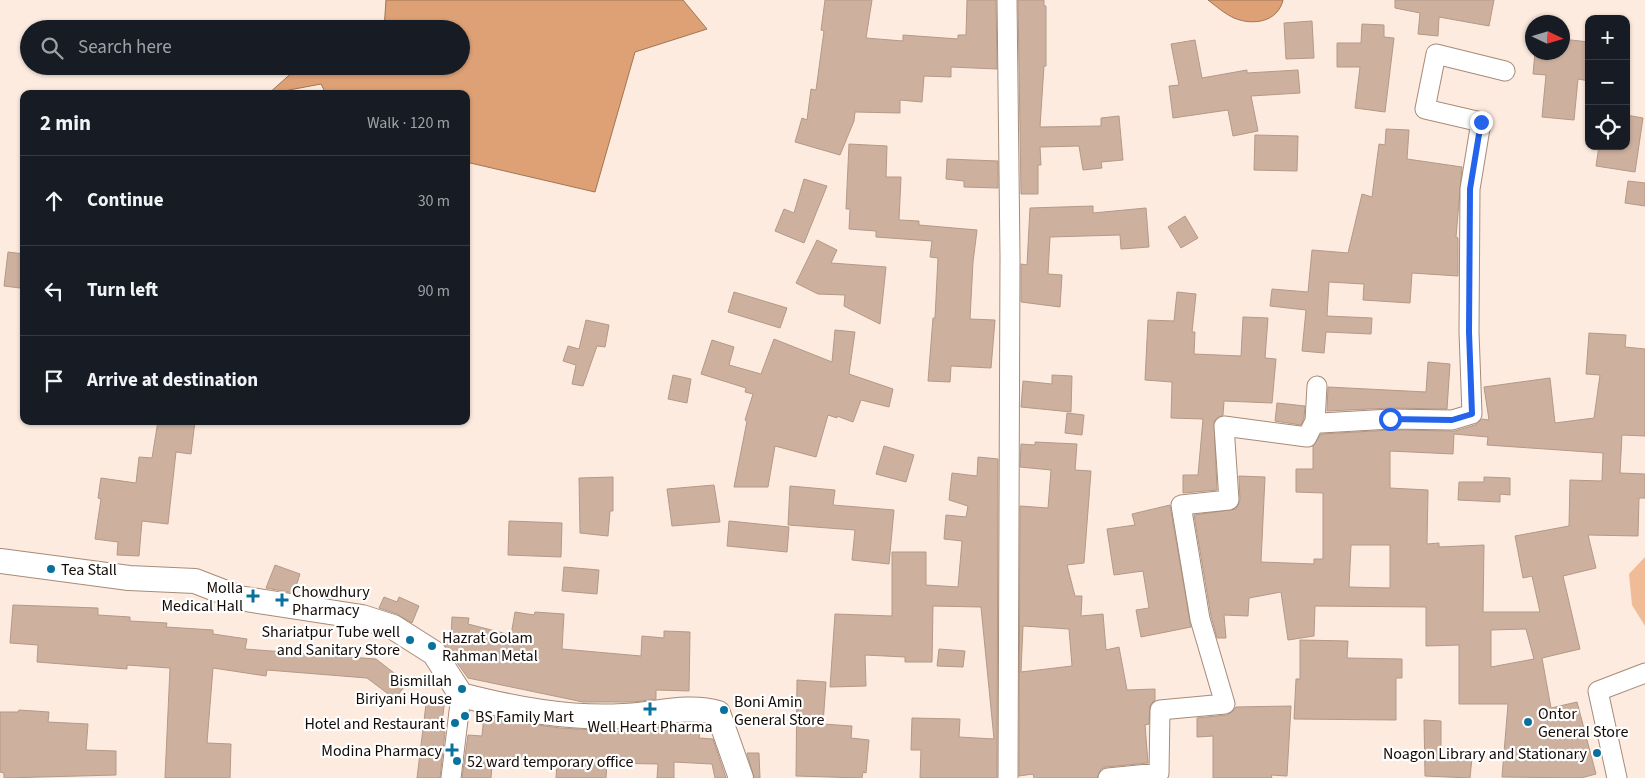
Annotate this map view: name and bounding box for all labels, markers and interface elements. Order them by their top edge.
north arrow [1525,15,1570,60]
map controls [1585,15,1630,150]
button: + [1585,15,1630,60]
search box [20,20,470,75]
icon: search [38,34,66,62]
text: Search here [78,34,172,61]
button: − [1585,60,1630,105]
button: locate [1585,105,1630,150]
text: 2 min [40,108,91,138]
route end [1470,111,1493,134]
text: Walk · 120 m [367,112,450,134]
icon: ahead [40,187,68,215]
text: Continue [87,187,164,214]
text: 30 m [418,190,450,212]
icon: left [40,277,68,305]
text: Turn left [87,277,158,304]
text: 90 m [418,280,450,302]
icon: arrive [40,367,68,395]
text: Arrive at destination [87,367,258,394]
route start [1379,408,1402,431]
place label: Tea Stall [61,559,117,581]
marker: Tea Stall [45,563,57,575]
place label: Molla Medical Hall [161,577,243,617]
place label: Chowdhury Pharmacy [292,581,370,621]
marker: Molla Medical Hall [247,590,259,602]
marker: Chowdhury Pharmacy [276,594,288,606]
place label: Shariatpur Tube well and Sanitary Store [262,621,400,661]
place label: Hazrat Golam Rahman Metal [442,627,538,667]
marker: Shariatpur Tube well and Sanitary Store [404,634,416,646]
marker: Hazrat Golam Rahman Metal [426,640,438,652]
place label: Bismillah Biriyani House [356,670,452,710]
marker: Bismillah Biriyani House [456,683,468,695]
place label: Boni Amin General Store [734,691,824,731]
marker: Well Heart Pharma [644,703,656,715]
place label: Ontor General Store [1538,703,1628,743]
marker: Boni Amin General Store [718,704,730,716]
place label: BS Family Mart [475,706,575,728]
marker: BS Family Mart [459,710,471,722]
place label: Hotel and Restaurant [304,713,446,735]
place label: Well Heart Pharma [588,716,712,738]
marker: Ontor General Store [1522,716,1534,728]
marker: Hotel and Restaurant [449,717,461,729]
place label: Modina Pharmacy [321,740,443,762]
place label: Noagon Library and Stationary [1383,743,1588,765]
marker: Modina Pharmacy [446,744,458,756]
marker: Noagon Library and Stationary [1591,747,1603,759]
place label: 52 ward temporary office [467,751,634,773]
marker: 52 ward temporary office [451,755,463,767]

